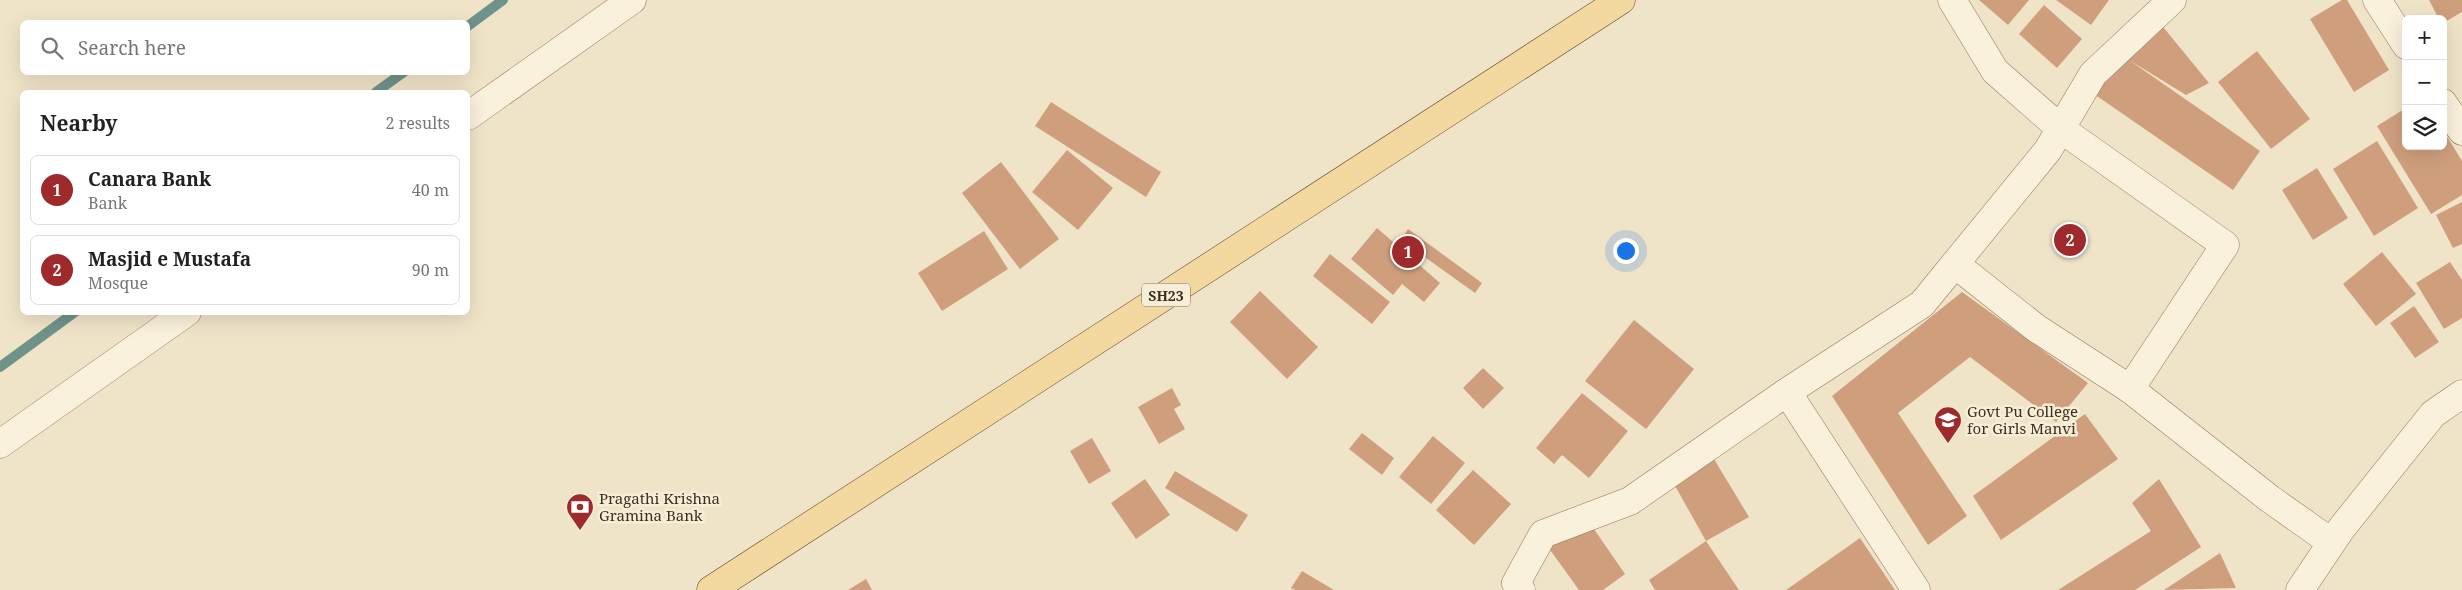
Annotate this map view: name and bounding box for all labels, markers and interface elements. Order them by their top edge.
map controls [2402,15,2447,150]
button: + [2402,15,2447,60]
search box [20,20,470,75]
icon: search [38,34,66,62]
text: Search here [78,35,186,61]
button: − [2402,60,2447,105]
button: layers [2402,105,2447,150]
text: Nearby [40,109,118,137]
text: 2 results [386,112,450,134]
text: Canara Bank [88,166,211,192]
text: 1 [52,179,62,201]
text: 40 m [412,179,449,201]
text: Bank [88,192,127,214]
pin: 2 [2054,221,2086,259]
pin: 1 [1392,233,1424,271]
your location [1613,238,1639,264]
text: Masjid e Mustafa [88,246,251,272]
text: 2 [52,259,62,281]
text: 90 m [412,259,449,281]
text: Mosque [88,272,148,294]
road number: SH23 [1142,284,1190,306]
place label: Govt Pu College for Girls Manvi [1967,401,2078,438]
school or university icon: Govt Pu College for Girls Manvi [1933,405,1963,444]
place label: Pragathi Krishna Gramina Bank [599,488,720,525]
bank icon: Pragathi Krishna Gramina Bank [565,492,595,531]

